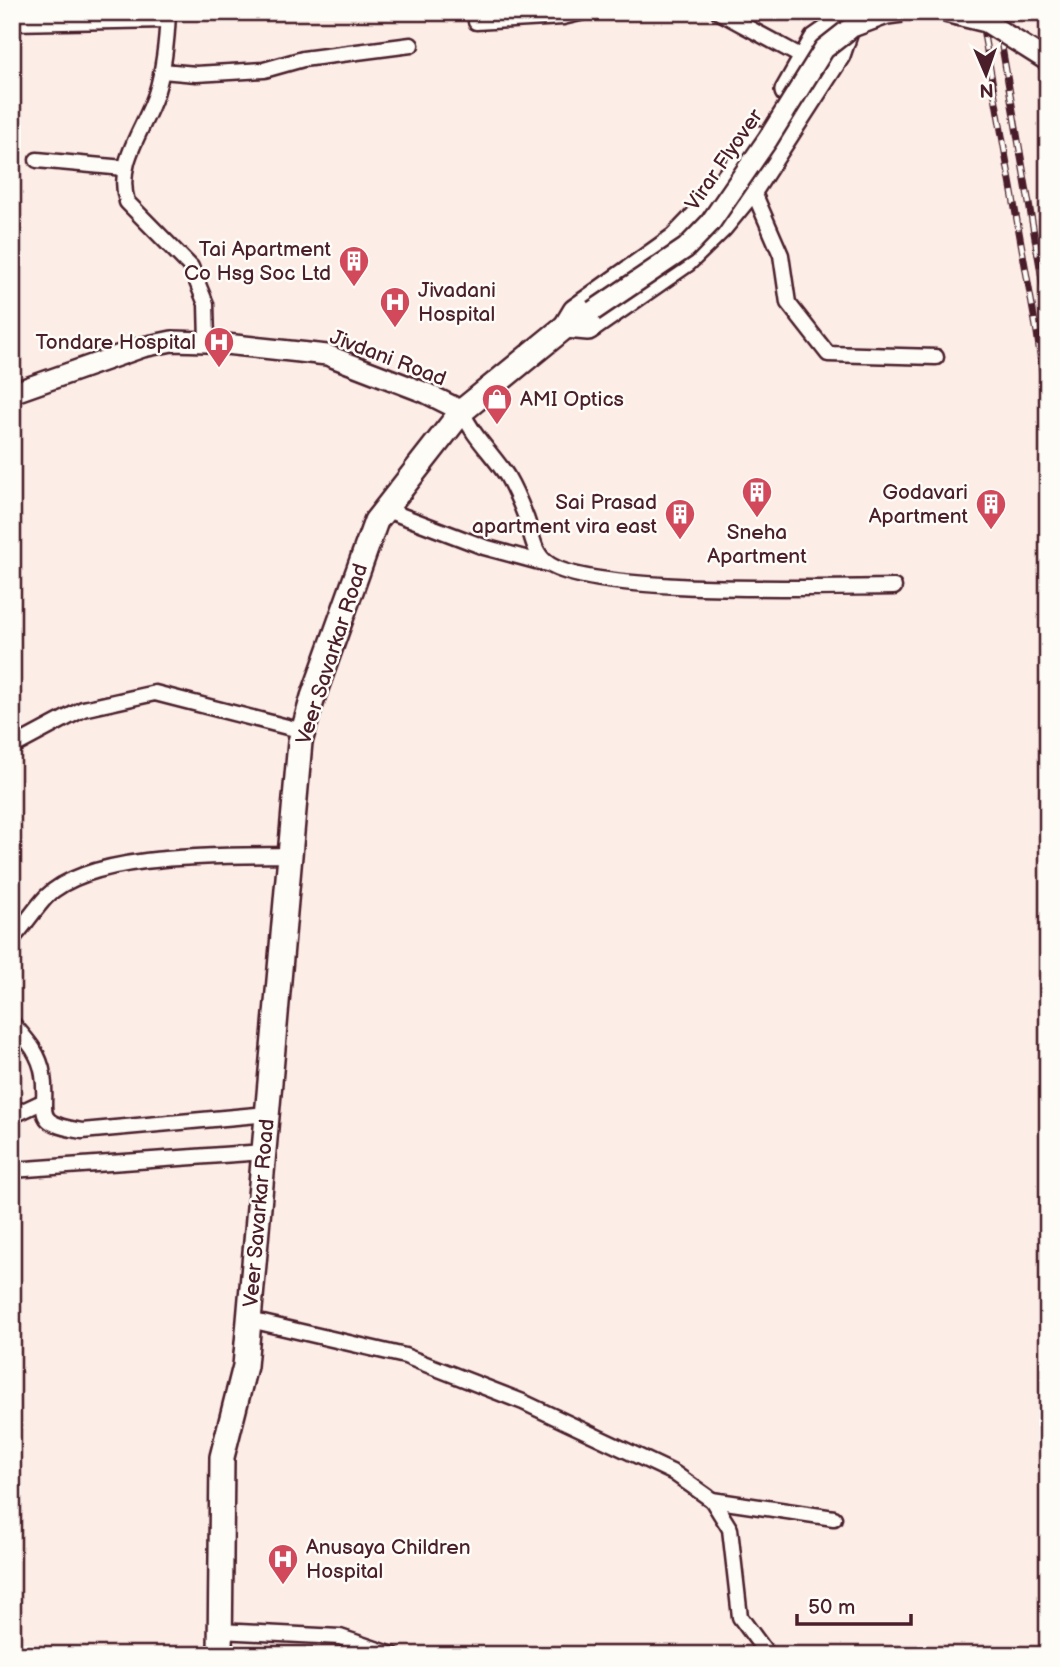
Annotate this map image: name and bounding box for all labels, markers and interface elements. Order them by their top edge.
north arrow [951,38,1021,108]
text: N [979,78,994,101]
street label: Virar Flyover [680,104,768,215]
place label: Tai Apartment Co Hsg Soc Ltd [184,237,332,286]
building icon: Tai Apartment Co Hsg Soc Ltd [337,244,371,288]
place label: Jivadani Hospital [418,278,496,327]
hospital icon: Jivadani Hospital [378,285,412,329]
street label: Jivdani Road [326,324,450,392]
hospital icon: Tondare Hospital [202,325,236,369]
place label: Tondare Hospital [35,330,196,355]
shop icon: AMI Optics [480,382,514,426]
place label: AMI Optics [520,387,624,412]
building icon: Sneha Apartment [740,475,774,519]
place label: Godavari Apartment [869,480,969,529]
building icon: Godavari Apartment [974,487,1008,531]
place label: Sai Prasad apartment vira east [472,490,658,539]
building icon: Sai Prasad apartment vira east [663,497,697,541]
place label: Sneha Apartment [707,520,807,569]
street label: Veer Savarkar Road [291,560,373,748]
street label: Veer Savarkar Road [238,1118,280,1308]
place label: Anusaya Children Hospital [306,1535,471,1584]
hospital icon: Anusaya Children Hospital [266,1542,300,1586]
scale bar [797,1583,911,1627]
text: 50 m [808,1595,855,1620]

